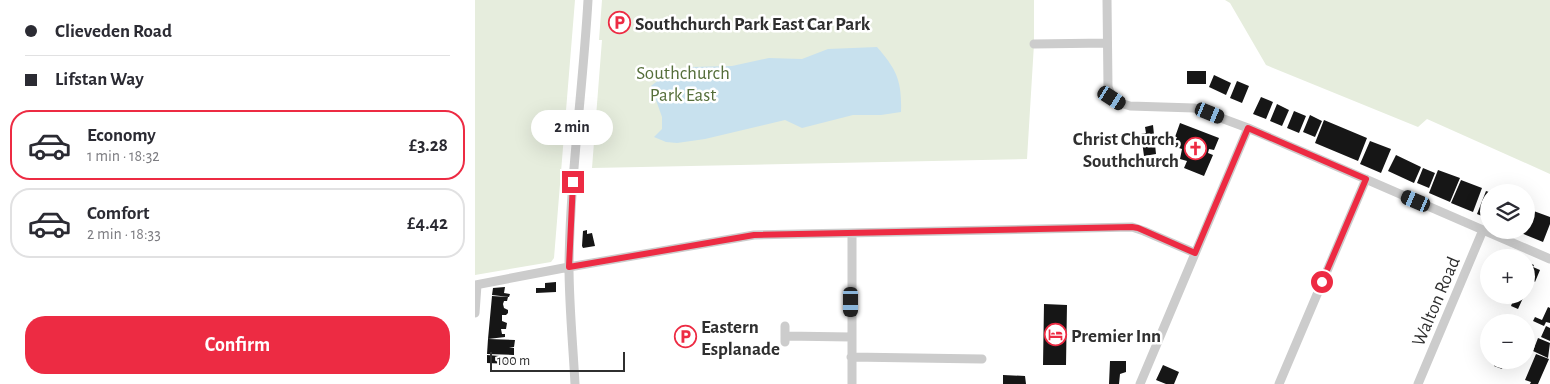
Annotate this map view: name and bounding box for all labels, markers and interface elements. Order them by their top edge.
parking icon: Southchurch Park East Car Park [607,11,631,35]
place label: Southchurch Park East Car Park [635,15,871,34]
text: Clieveden Road [55,22,172,41]
park label: Southchurch Park East [636,64,730,105]
text: Lifstan Way [55,70,144,89]
car [1095,84,1128,112]
car [1193,100,1226,126]
callout: 2 min [532,110,614,144]
text: 2 min [554,119,590,135]
icon: car [27,123,72,168]
text: Economy [87,126,156,145]
place label: Christ Church, Southchurch [1073,130,1179,171]
text: £3.28 [409,136,448,155]
church icon: Christ Church, Southchurch [1183,137,1207,161]
text: 1 min · 18:32 [87,148,160,164]
route end [562,171,584,193]
map controls [1480,184,1535,369]
button: layers [1480,184,1535,239]
car [1399,188,1432,214]
icon: car [27,201,72,246]
text: Comfort [87,204,149,223]
text: £4.42 [407,214,448,233]
text: 2 min · 18:33 [87,226,161,242]
button: + [1480,249,1535,304]
street label: Walton Road [1409,254,1464,349]
route start [1311,271,1333,293]
car [843,287,858,317]
button: − [1480,314,1535,369]
button: Confirm [25,316,450,374]
place label: Eastern Esplanade [701,318,780,359]
hotel icon: Premier Inn [1043,323,1067,347]
parking icon: Eastern Esplanade [673,325,697,349]
place label: Premier Inn [1071,327,1161,346]
scale bar [490,349,625,372]
text: 100 m [497,354,530,368]

